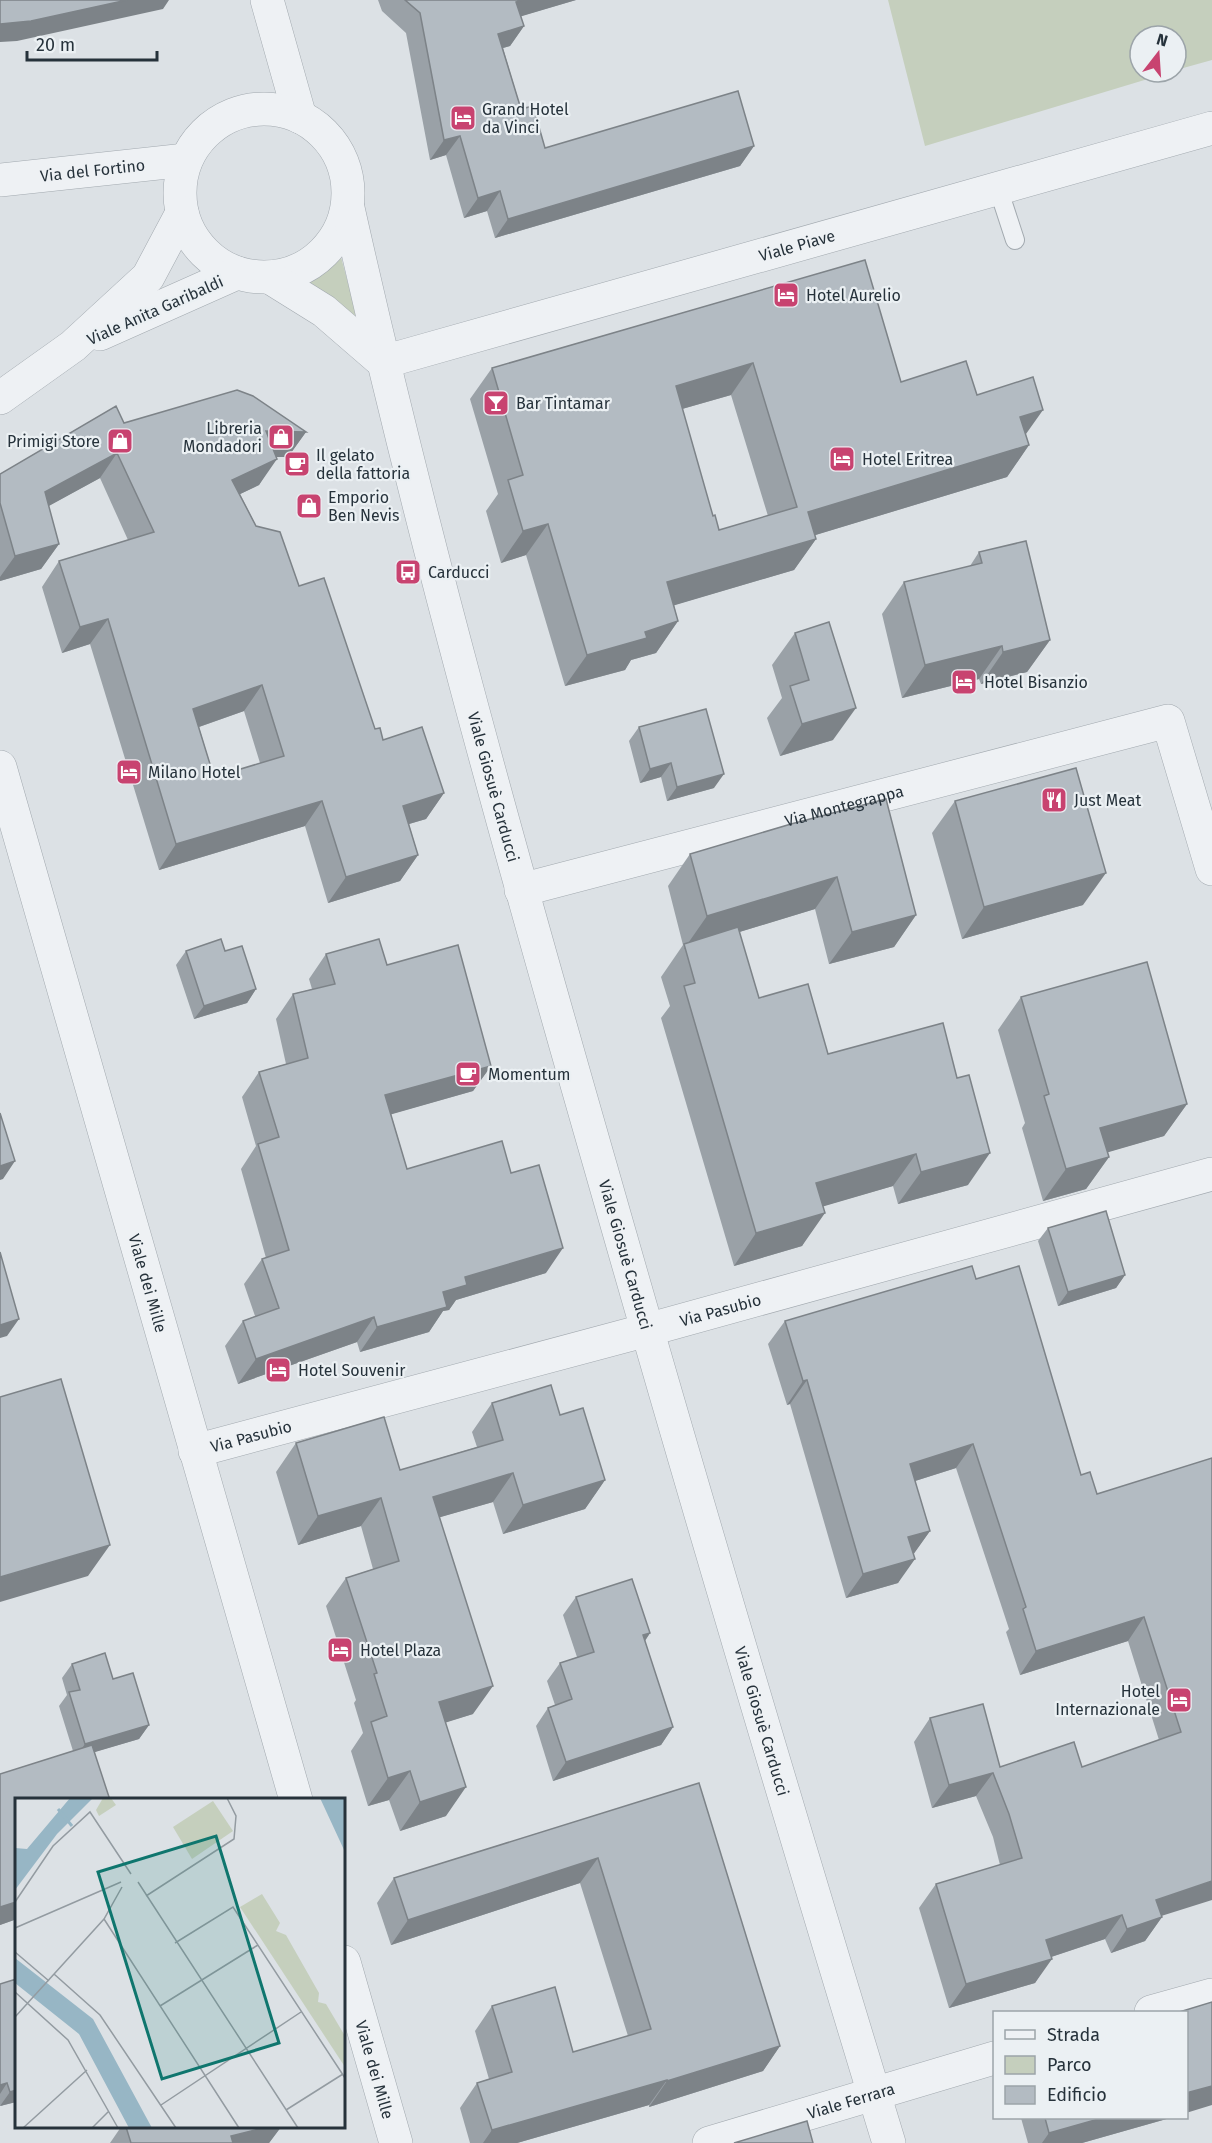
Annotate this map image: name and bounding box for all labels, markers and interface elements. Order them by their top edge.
scale bar [27,24,158,62]
north arrow [1128,24,1188,84]
text: N [1154,29,1170,51]
text: 20 m [36,34,75,56]
place label: Grand Hotel da Vinci [482,100,569,137]
hotel icon: Grand Hotel da Vinci [448,103,478,133]
street label: Via del Fortino [39,155,146,186]
street label: Viale Piave [757,226,837,265]
street label: Viale Anita Garibaldi [84,272,226,349]
hotel icon: Hotel Aurelio [771,280,801,310]
place label: Hotel Aurelio [806,286,901,305]
bar icon: Bar Tintamar [481,388,511,418]
place label: Bar Tintamar [516,394,611,413]
place label: Libreria Mondadori [183,419,262,456]
shop icon: Libreria Mondadori [266,422,296,452]
shop icon: Primigi Store [105,426,135,456]
place label: Primigi Store [7,432,100,451]
hotel icon: Hotel Eritrea [827,444,857,474]
place label: Il gelato della fattoria [316,446,410,483]
cafe icon: Il gelato della fattoria [282,449,312,479]
place label: Hotel Eritrea [862,450,953,469]
place label: Emporio Ben Nevis [328,488,400,525]
shop icon: Emporio Ben Nevis [294,491,324,521]
bus stop icon: Carducci [393,557,423,587]
place label: Carducci [428,563,490,582]
hotel icon: Hotel Bisanzio [949,667,979,697]
place label: Hotel Bisanzio [984,673,1088,692]
street label: Viale Giosuè Carducci [464,710,523,864]
hotel icon: Milano Hotel [114,757,144,787]
place label: Milano Hotel [148,763,241,782]
street label: Via Montegrappa [783,781,906,831]
restaurant icon: Just Meat [1039,785,1069,815]
place label: Just Meat [1074,791,1141,810]
cafe icon: Momentum [453,1059,483,1089]
place label: Momentum [488,1065,570,1084]
street label: Viale Giosuè Carducci [595,1178,656,1332]
street label: Viale dei Mille [124,1232,171,1335]
street label: Via Pasubio [678,1290,763,1331]
hotel icon: Hotel Souvenir [263,1355,293,1385]
place label: Hotel Souvenir [298,1361,406,1380]
street label: Via Pasubio [208,1417,294,1456]
hotel icon: Hotel Plaza [325,1635,355,1665]
place label: Hotel Plaza [360,1641,441,1660]
street label: Viale Giosuè Carducci [730,1644,793,1798]
place label: Hotel Internazionale [1055,1682,1160,1719]
hotel icon: Hotel Internazionale [1164,1685,1194,1715]
inset map [15,1798,345,2128]
legend [993,2011,1188,2119]
street label: Viale dei Mille [351,2018,398,2121]
text: Strada [1047,2024,1100,2046]
text: Parco [1047,2054,1091,2076]
street label: Viale Ferrara [805,2079,897,2123]
text: Edificio [1047,2084,1107,2106]

